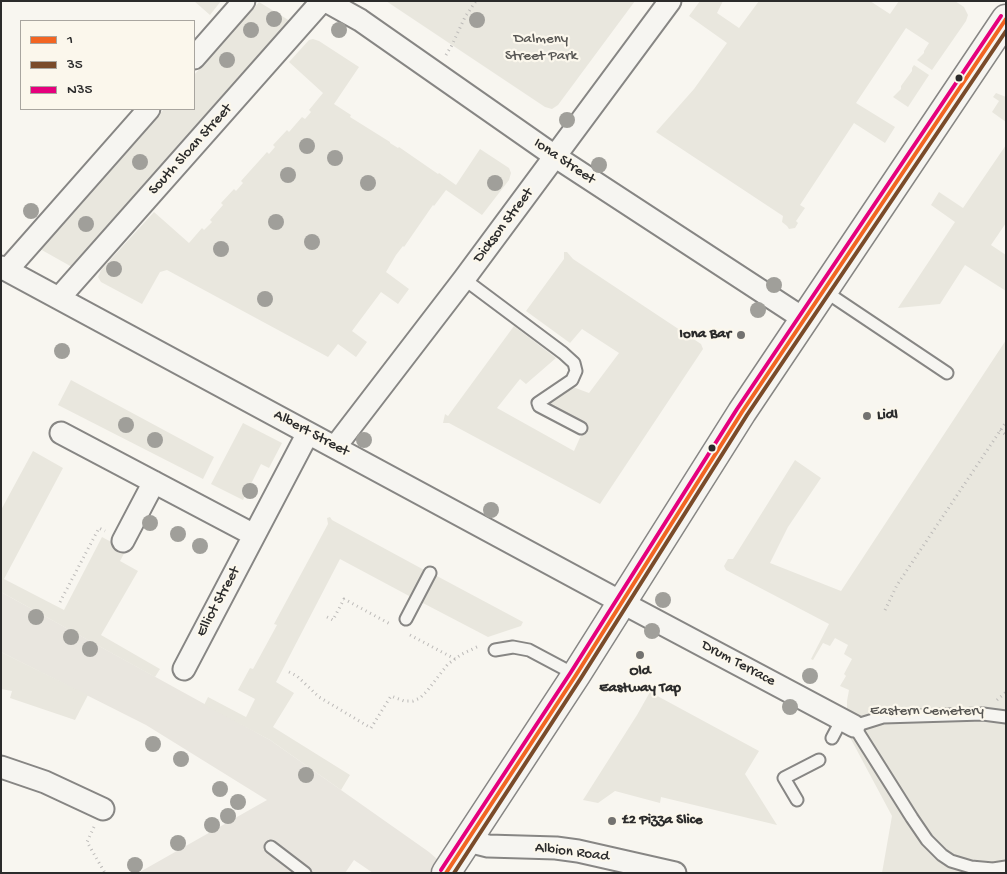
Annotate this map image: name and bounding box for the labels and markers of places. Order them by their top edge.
unlabelled marker [954,73,964,83]
place label: Iona Bar [679,326,731,344]
marker: Iona Bar [735,329,747,341]
place label: Lidl [877,407,898,425]
marker: Lidl [861,410,873,422]
unlabelled marker [707,443,717,453]
marker: Old Eastway Tap [634,649,646,661]
place label: Old Eastway Tap [599,663,681,698]
place label: £2 Pizza Slice [622,812,703,830]
marker: £2 Pizza Slice [606,815,618,827]

